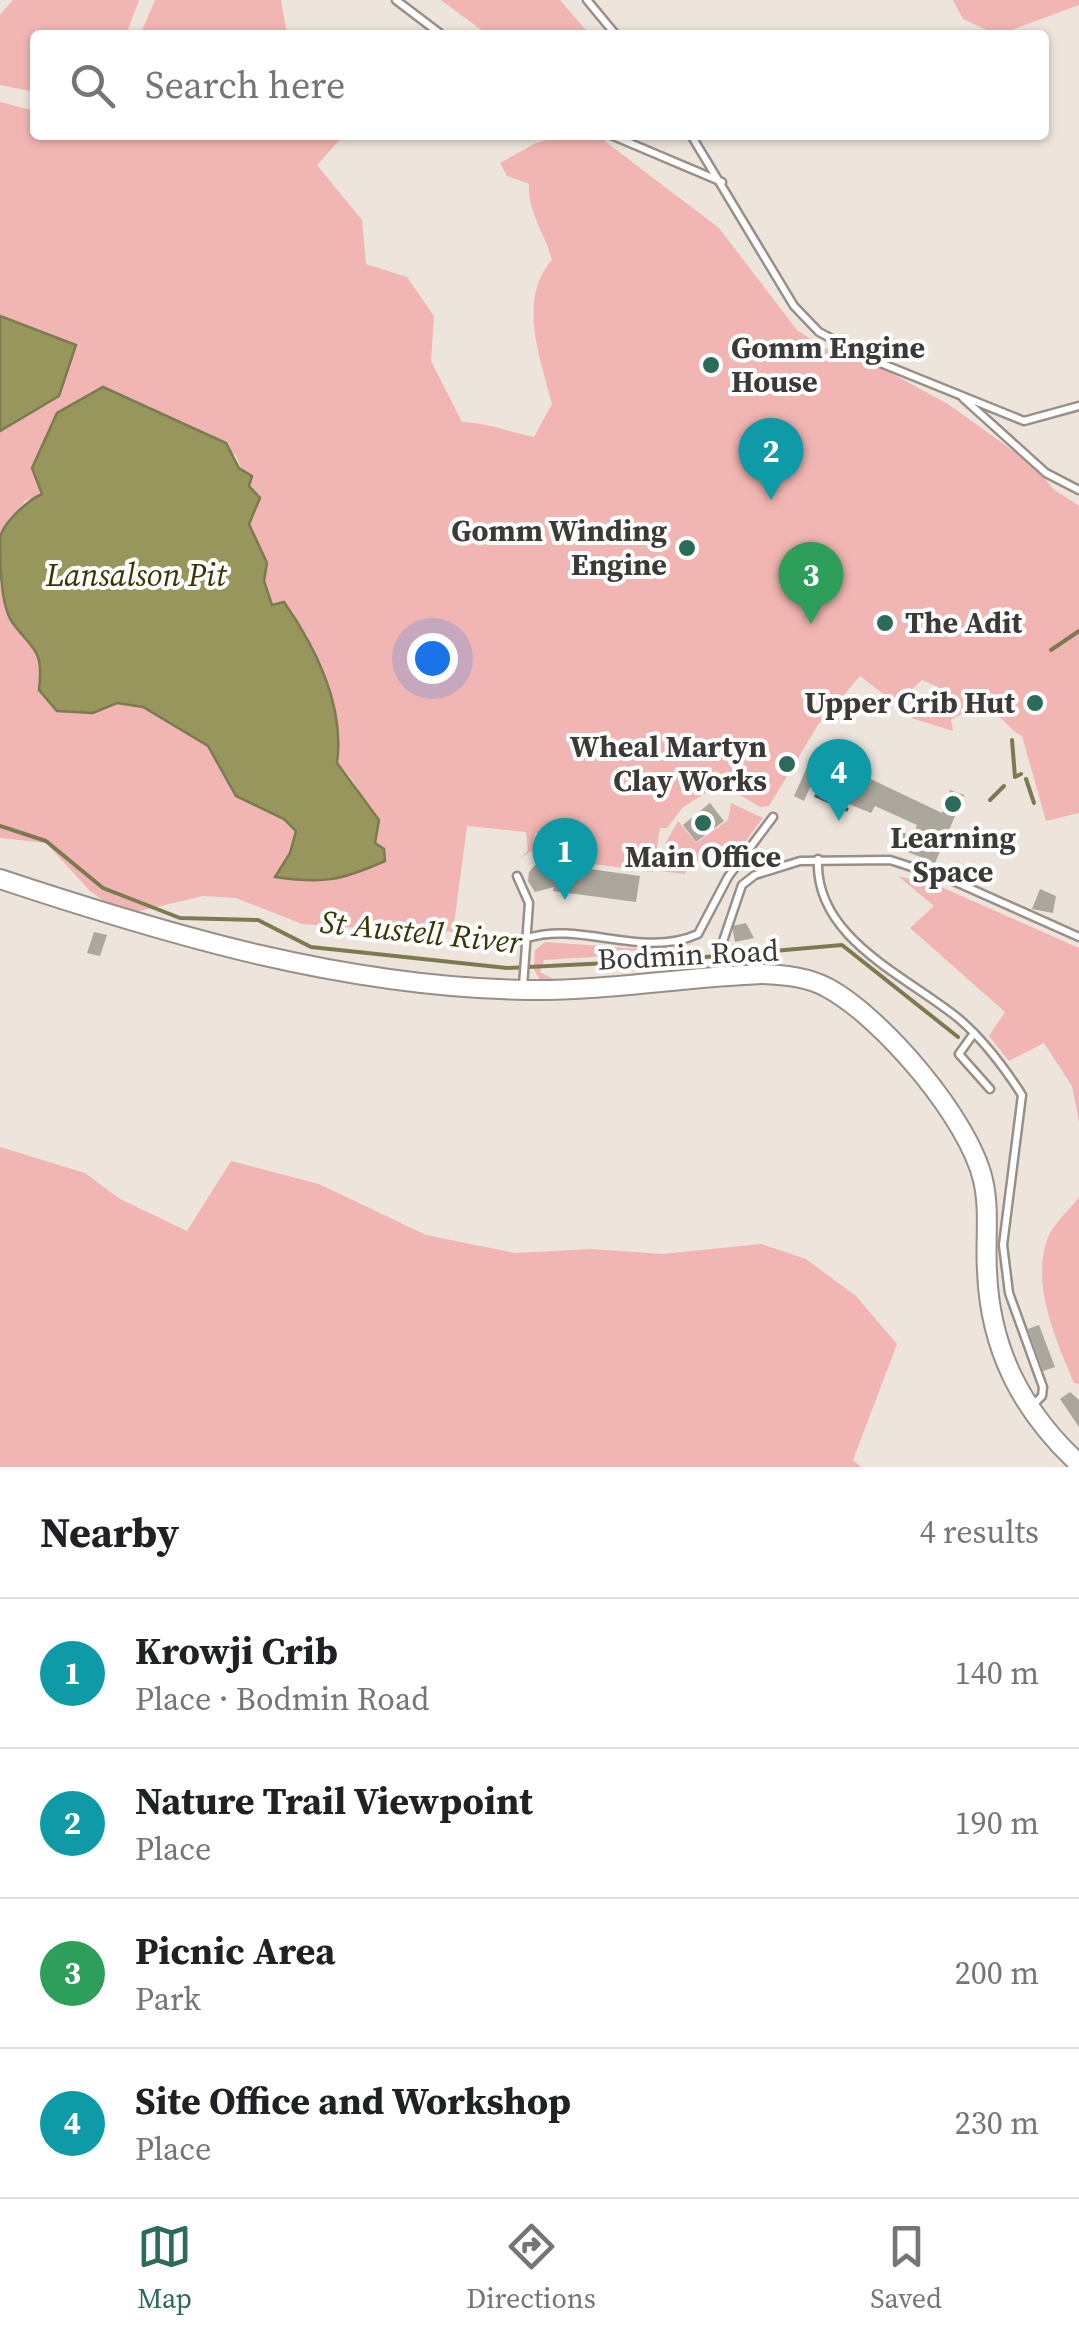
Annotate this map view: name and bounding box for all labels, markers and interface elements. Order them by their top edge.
search box [30,30,1049,140]
icon: search [65,58,120,113]
text: Search here [145,59,345,111]
place label: Gomm Engine House [731,327,925,402]
marker: Gomm Engine House [700,354,722,376]
pin: 2 [738,418,804,500]
place label: Gomm Winding Engine [451,510,667,585]
marker: Gomm Winding Engine [676,537,698,559]
pin: 3 [778,542,844,624]
water label: Lansalson Pit [45,553,228,597]
place label: The Adit [905,602,1023,643]
marker: The Adit [874,612,896,634]
your location [407,633,458,684]
place label: Upper Crib Hut [804,682,1015,723]
marker: Upper Crib Hut [1024,692,1046,714]
place label: Wheal Martyn Clay Works [570,726,767,801]
pin: 4 [806,738,872,821]
marker: Wheal Martyn Clay Works [776,753,798,775]
marker: Learning Space [942,793,964,815]
marker: Main Office [692,812,714,834]
place label: Learning Space [890,817,1016,892]
pin: 1 [532,818,598,900]
place label: Main Office [625,836,781,877]
water label: St Austell River [318,900,525,965]
street label: Bodmin Road [596,929,780,980]
text: Nearby [40,1503,179,1561]
text: 4 results [920,1510,1039,1554]
text: Krowji Crib [135,1625,338,1677]
text: 1 [64,1651,81,1695]
text: 140 m [955,1651,1039,1695]
text: Place · Bodmin Road [135,1677,429,1721]
text: Nature Trail Viewpoint [135,1775,533,1827]
text: 2 [64,1801,81,1845]
text: 190 m [955,1801,1039,1845]
text: Place [135,1827,211,1871]
text: Picnic Area [135,1925,335,1977]
text: 3 [64,1951,81,1995]
text: 200 m [955,1951,1039,1995]
text: Park [135,1977,201,2021]
text: Site Office and Workshop [135,2075,571,2127]
text: 4 [64,2101,81,2145]
text: 230 m [955,2101,1039,2145]
text: Place [135,2127,211,2171]
tab: Map [137,2219,192,2317]
tab: Directions [466,2219,596,2317]
tab: Saved [870,2219,942,2317]

